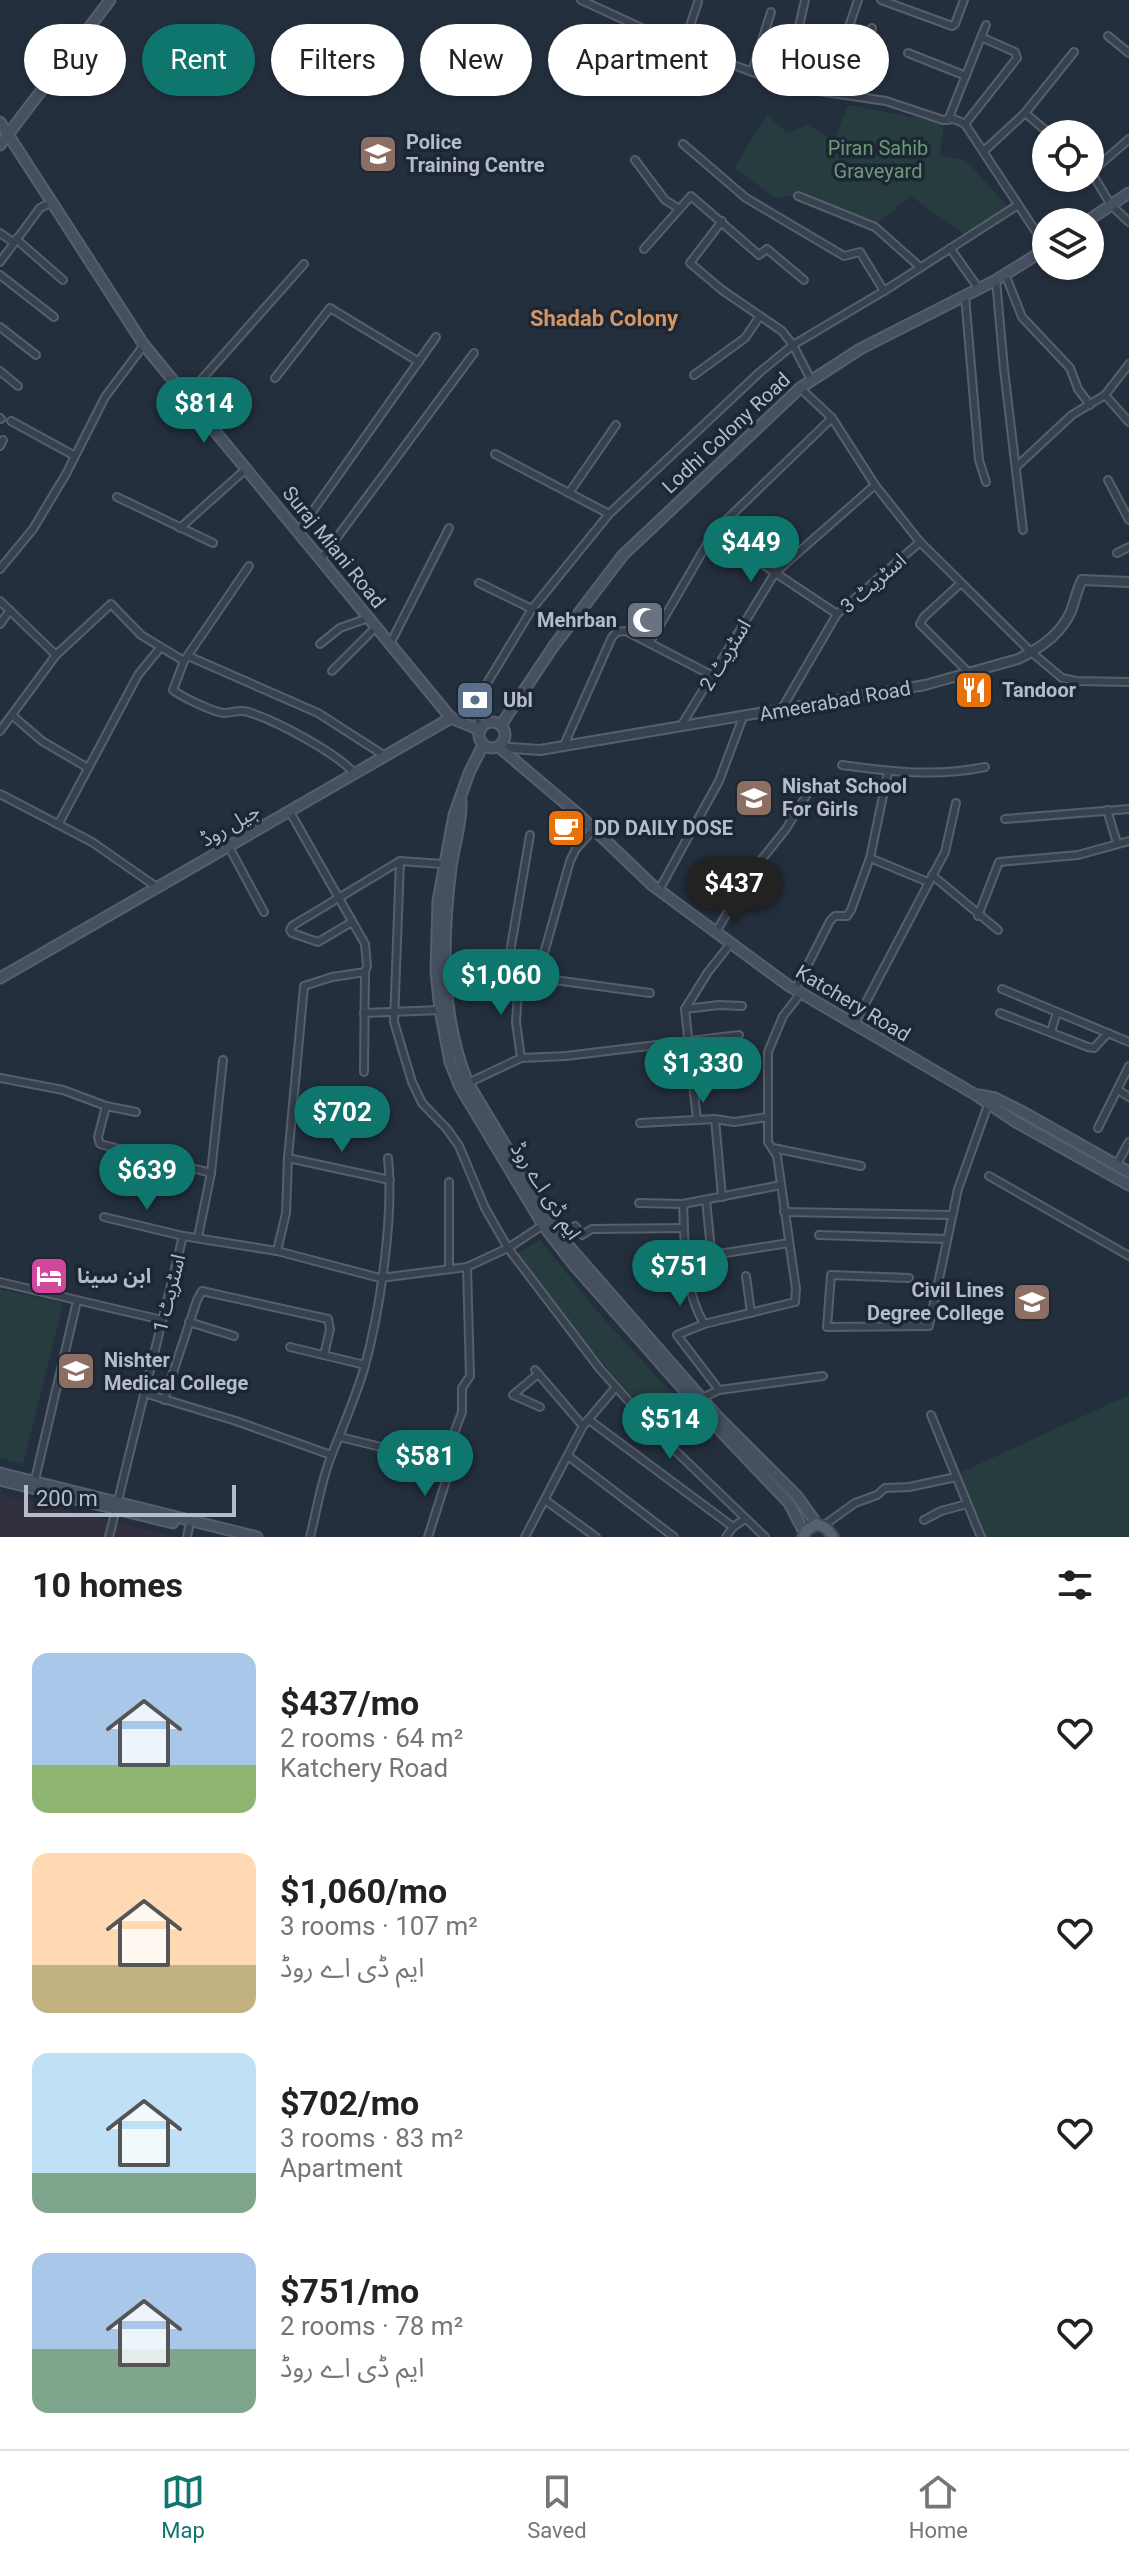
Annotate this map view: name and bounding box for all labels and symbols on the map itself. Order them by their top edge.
place label: Police Training Centre [406,130,545,177]
school or university icon: Police Training Centre [357,133,399,175]
park label: Piran Sahib Graveyard [828,136,928,183]
district label: Shadab Colony [530,306,679,331]
street label: Lodhi Colony Road [657,367,795,499]
pin: $814 [157,377,251,445]
street label: Suraj Miani Road [278,481,390,613]
pin: $449 [704,516,798,584]
street label: اسٹریٹ 3 [835,548,911,618]
mosque icon: Mehrban [624,599,666,641]
place label: Mehrban [537,608,617,632]
street label: اسٹریٹ 2 [694,615,756,695]
restaurant icon: Tandoor [953,669,995,711]
street label: Ameerabad Road [757,676,913,726]
place label: Tandoor [1002,678,1077,702]
bank icon: Ubl [454,679,496,721]
place label: Ubl [503,688,533,712]
place label: Nishat School For Girls [782,774,907,821]
school or university icon: Nishat School For Girls [733,777,775,819]
street label: جیل روڈ [196,798,264,852]
cafe icon: DD DAILY DOSE [545,807,587,849]
place label: DD DAILY DOSE [594,816,733,840]
pin: $437 [687,857,781,925]
pin: $1,060 [436,949,566,1017]
street label: Katchery Road [791,959,915,1047]
pin: $1,330 [638,1037,768,1105]
pin: $702 [295,1086,389,1154]
street label: ایم ڈی اے روڈ [503,1138,586,1246]
pin: $639 [100,1144,194,1212]
pin: $751 [633,1240,727,1308]
street label: اسٹریٹ 1 [148,1252,190,1334]
hotel icon: ابن سینا [28,1255,70,1297]
place label: ابن سینا [77,1264,151,1288]
place label: Civil Lines Degree College [867,1278,1004,1325]
school or university icon: Civil Lines Degree College [1011,1281,1053,1323]
place label: Nishter Medical College [104,1348,248,1395]
school or university icon: Nishter Medical College [55,1350,97,1392]
pin: $514 [623,1393,717,1461]
pin: $581 [378,1430,472,1498]
scale bar [24,1481,236,1517]

